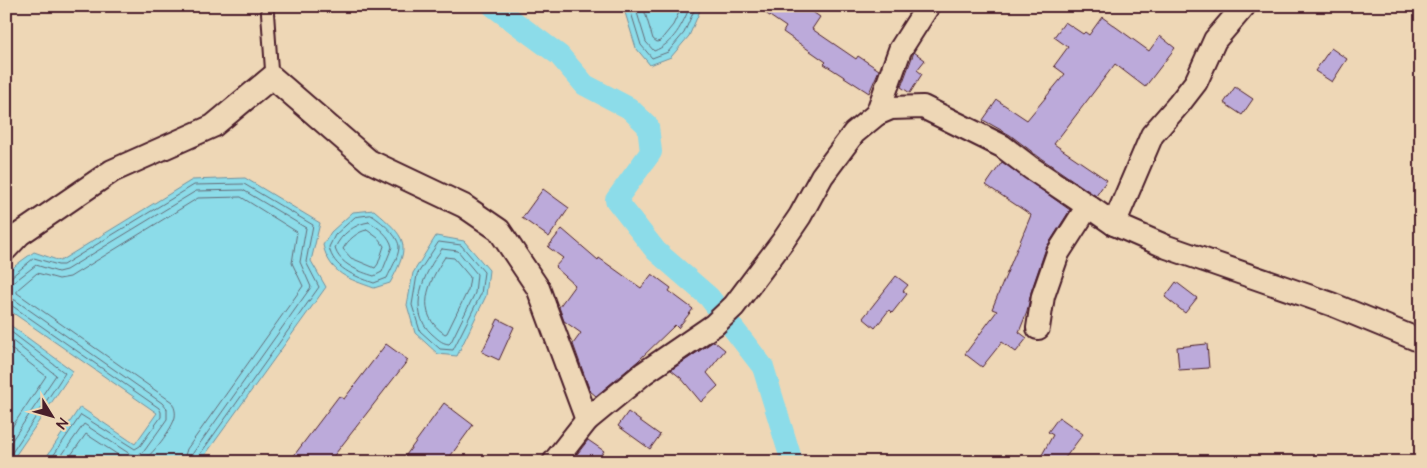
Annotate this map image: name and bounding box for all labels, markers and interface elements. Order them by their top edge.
north arrow [28,390,78,440]
text: N [51,414,72,433]

